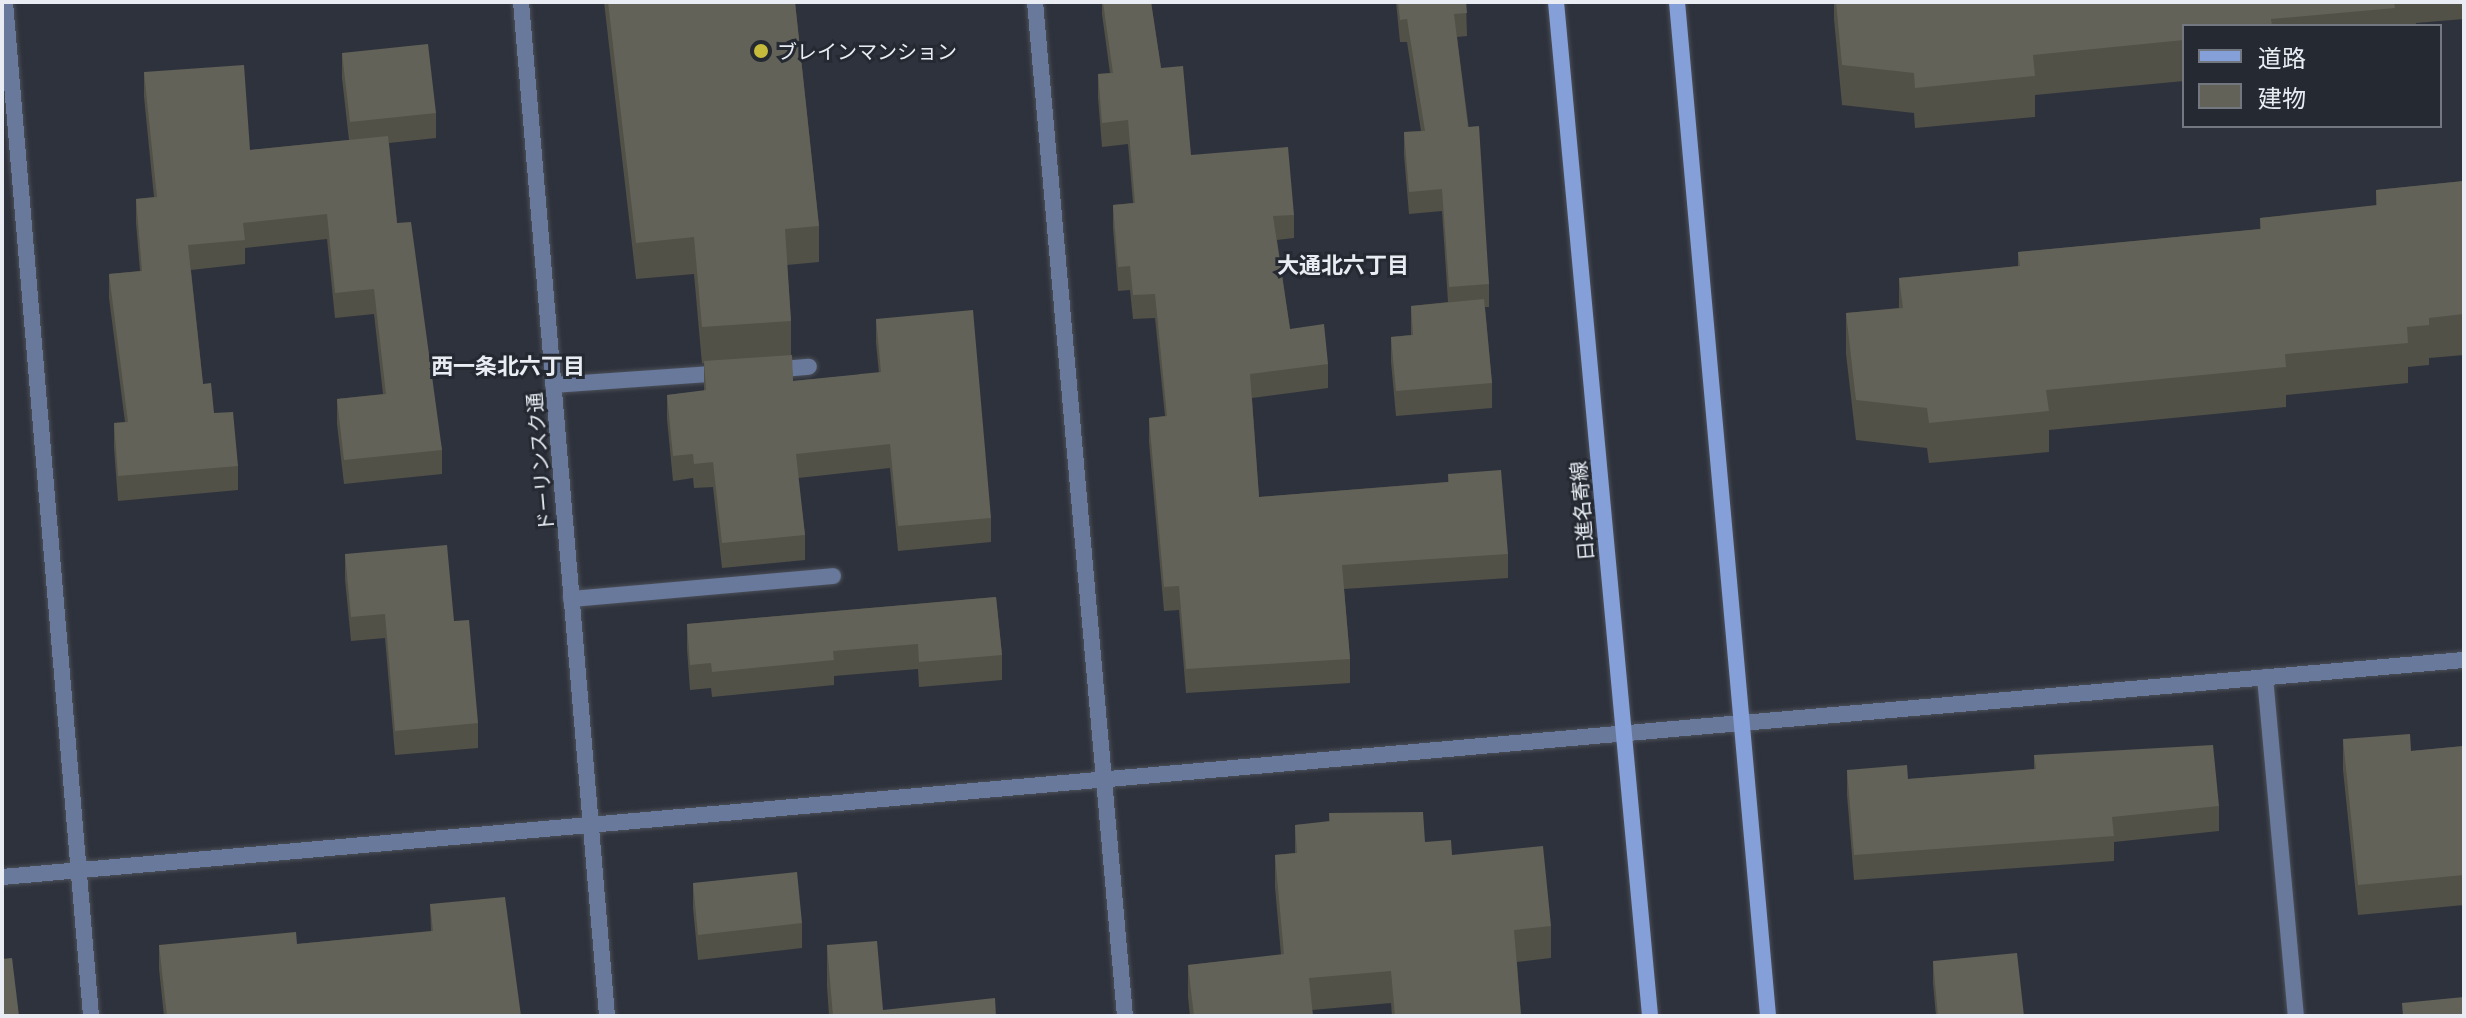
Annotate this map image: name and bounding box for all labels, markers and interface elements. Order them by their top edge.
legend [2182,24,2442,128]
place label: ブレインマンション [777,39,957,63]
marker: ブレインマンション [752,42,770,60]
text: 道路 [2258,42,2306,74]
text: 建物 [2258,82,2306,114]
district label: 大通北六丁目 [1277,252,1409,278]
district label: 西一条北六丁目 [431,353,585,379]
street label: ドーリンスク通 [522,391,558,533]
street label: 日進名寄線 [1566,460,1598,562]

